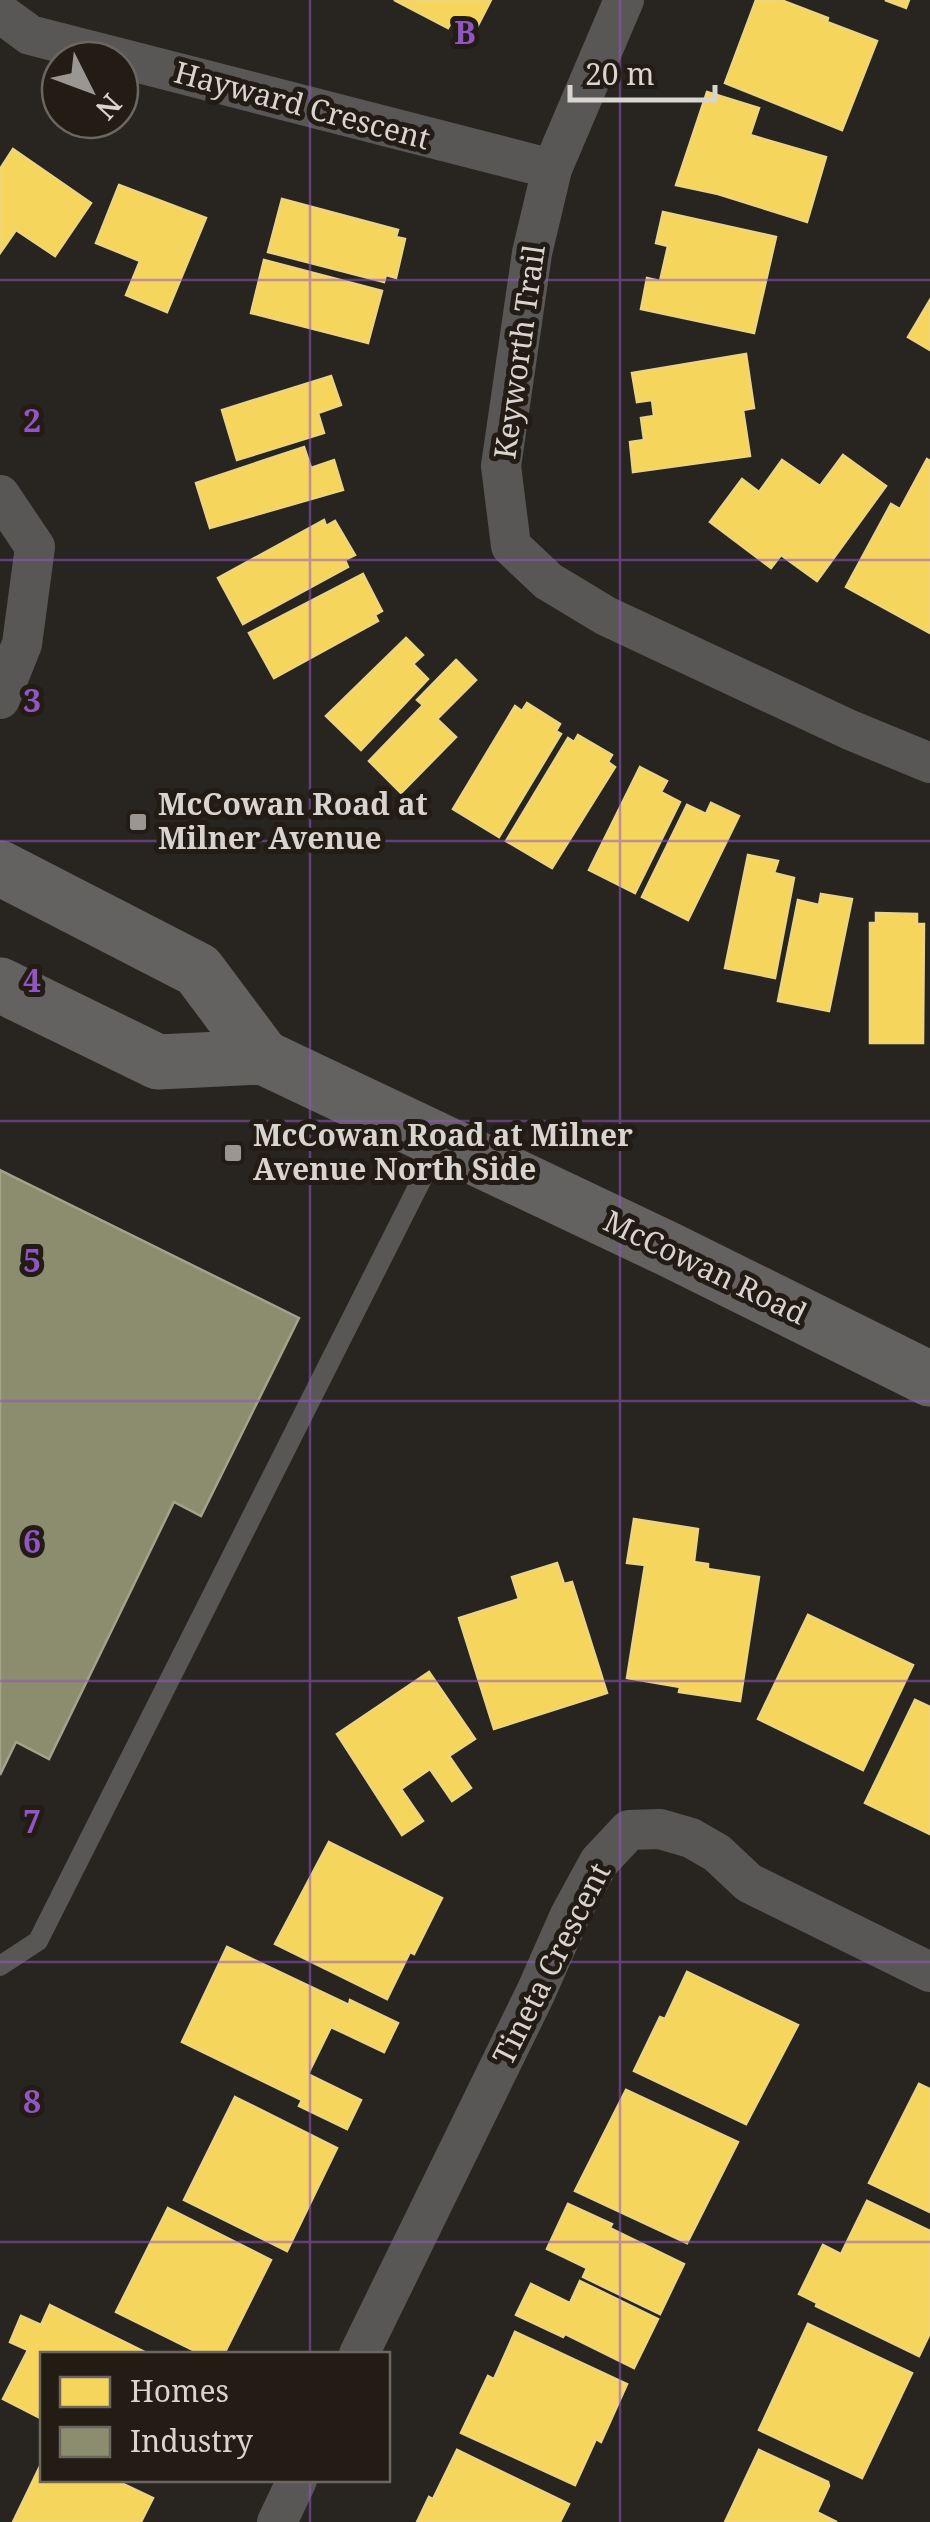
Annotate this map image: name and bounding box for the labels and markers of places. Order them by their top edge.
place label: McCowan Road at Milner Avenue [158,783,428,858]
marker: McCowan Road at Milner Avenue [127,811,149,833]
place label: McCowan Road at Milner Avenue North Side [253,1114,633,1189]
marker: McCowan Road at Milner Avenue North Side [222,1142,244,1164]

